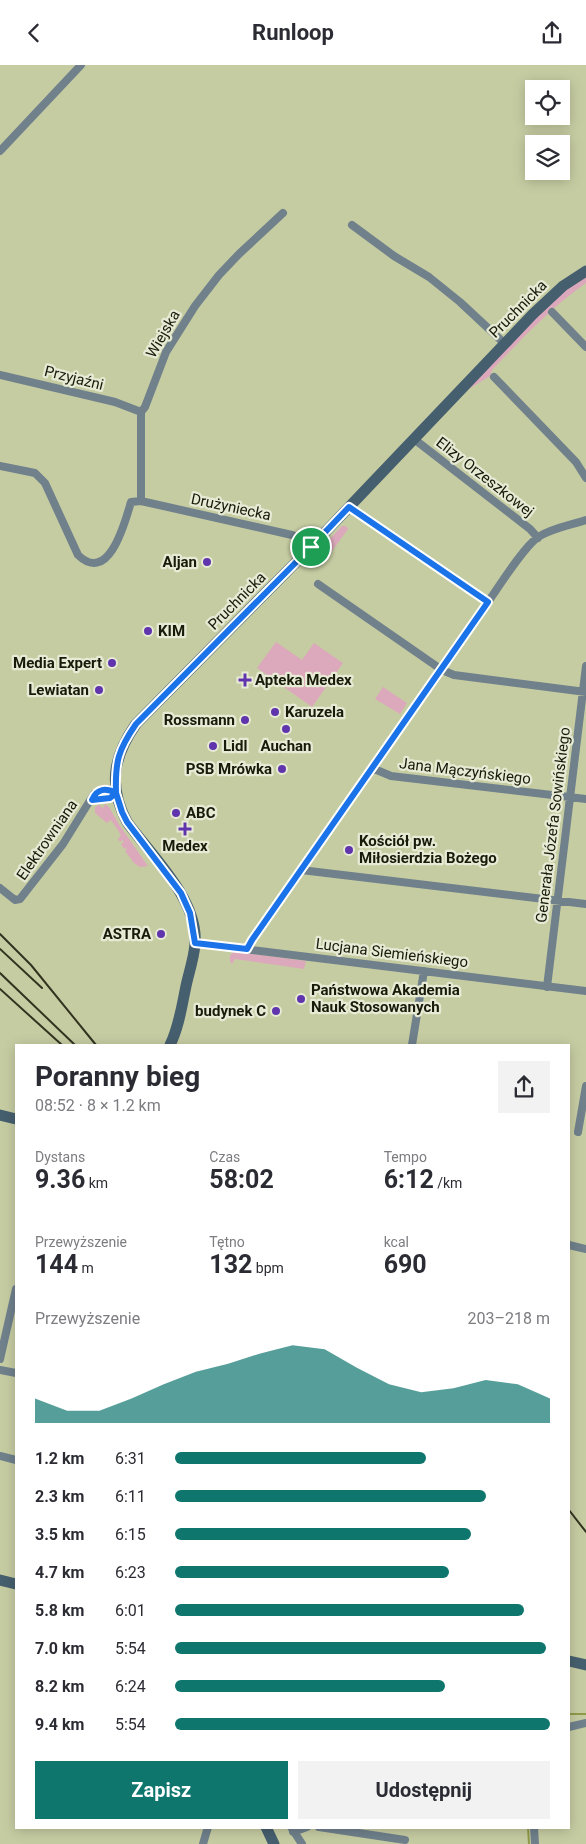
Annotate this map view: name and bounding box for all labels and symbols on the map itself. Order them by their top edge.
street label: Pruchnicka [485,276,551,342]
street label: Wiejska [142,307,184,361]
street label: Przyjaźni [43,362,105,394]
street label: Elizy Orzeszkowej [433,433,537,521]
street label: Drużyniecka [189,490,273,524]
pin [290,526,332,568]
place label: Aljan [163,553,197,571]
marker: Aljan [201,556,213,568]
street label: Pruchnicka [204,568,270,634]
place label: KIM [158,622,185,640]
marker: KIM [142,625,154,637]
place label: Media Expert [13,654,102,672]
marker: Media Expert [106,657,118,669]
place label: Apteka Medex [255,671,352,689]
marker: Apteka Medex [239,674,251,686]
place label: Lewiatan [28,681,89,699]
marker: Lewiatan [93,684,105,696]
place label: Karuzela [285,703,344,721]
marker: Karuzela [269,706,281,718]
place label: Rossmann [164,711,235,729]
marker: Rossmann [239,714,251,726]
marker: Auchan [280,723,292,735]
street label: Generała Józefa Sowińskiego [532,726,574,924]
place label: Lidl [223,737,248,755]
place label: Auchan [260,737,312,755]
marker: Lidl [207,740,219,752]
street label: Jana Mączyńskiego [398,754,532,788]
place label: PSB Mrówka [186,760,272,778]
marker: PSB Mrówka [276,763,288,775]
street label: Elektrowniana [13,796,81,884]
place label: ABC [186,804,216,822]
marker: ABC [170,807,182,819]
marker: Medex [179,823,191,835]
place label: Kościół pw. Miłosierdzia Bożego [359,832,497,867]
place label: Medex [162,837,208,855]
marker: Kościół pw. Miłosierdzia Bożego [343,844,355,856]
place label: ASTRA [103,925,152,943]
marker: ASTRA [155,928,167,940]
street label: Lucjana Siemieńskiego [315,935,469,971]
place label: Państwowa Akademia Nauk Stosowanych [311,981,460,1016]
marker: Państwowa Akademia Nauk Stosowanych [295,993,307,1005]
place label: budynek C [195,1002,266,1020]
marker: budynek C [270,1005,282,1017]

